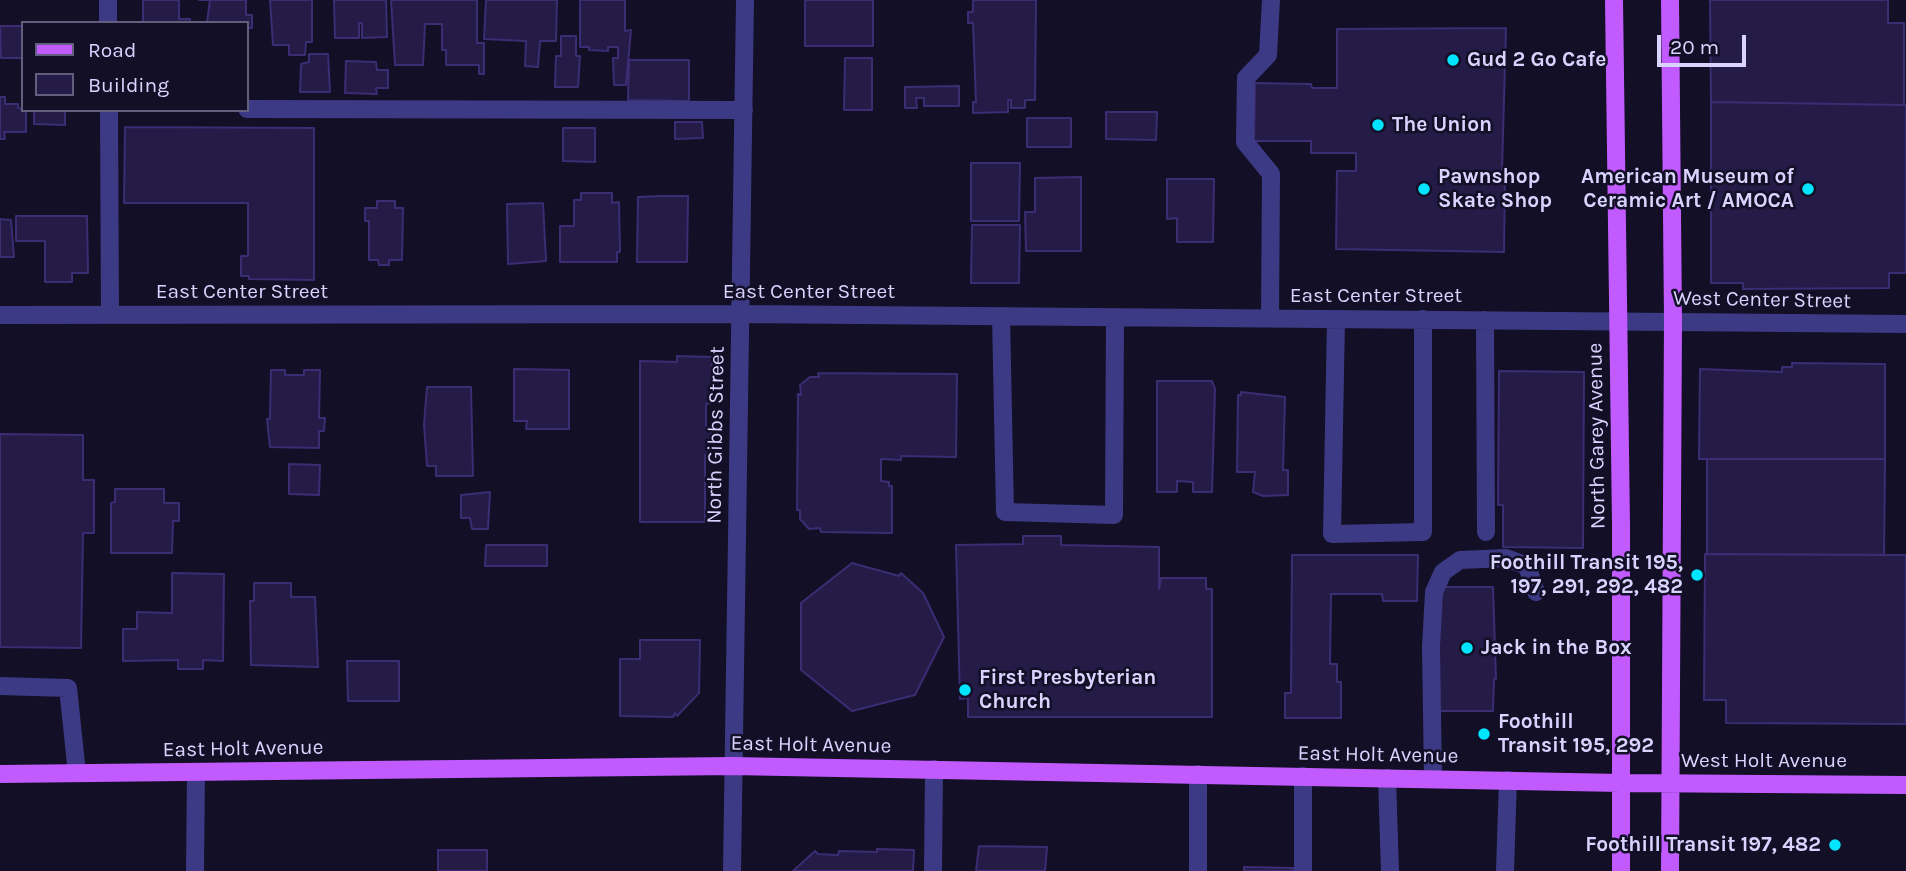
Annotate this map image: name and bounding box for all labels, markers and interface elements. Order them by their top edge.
legend [21,21,248,112]
scale bar [1661,21,1750,65]
text: 20 m [1670,35,1719,59]
text: Road [88,38,136,62]
place label: Gud 2 Go Cafe [1467,47,1606,73]
marker: Gud 2 Go Cafe [1445,52,1461,68]
text: Building [88,73,169,97]
place label: The Union [1392,112,1492,138]
marker: The Union [1370,117,1386,133]
place label: Pawnshop Skate Shop [1438,164,1552,214]
place label: American Museum of Ceramic Art / AMOCA [1581,164,1794,214]
marker: Pawnshop Skate Shop [1416,181,1432,197]
marker: American Museum of Ceramic Art / AMOCA [1800,181,1816,197]
street label: East Center Street [156,279,328,305]
street label: East Center Street [723,279,895,305]
street label: East Center Street [1290,283,1462,309]
street label: West Center Street [1673,286,1851,314]
street label: North Garey Avenue [1583,343,1611,529]
street label: North Gibbs Street [702,346,730,524]
place label: Foothill Transit 195, 197, 291, 292, 482 [1490,550,1683,600]
marker: Foothill Transit 195, 197, 291, 292, 482 [1689,567,1705,583]
place label: Jack in the Box [1481,635,1632,661]
marker: Jack in the Box [1459,640,1475,656]
place label: First Presbyterian Church [979,665,1156,715]
marker: First Presbyterian Church [957,682,973,698]
place label: Foothill Transit 195, 292 [1498,709,1654,759]
marker: Foothill Transit 195, 292 [1476,726,1492,742]
street label: East Holt Avenue [730,731,892,759]
street label: East Holt Avenue [162,735,324,763]
street label: East Holt Avenue [1297,741,1459,769]
street label: West Holt Avenue [1681,748,1847,774]
place label: Foothill Transit 197, 482 [1585,832,1821,858]
marker: Foothill Transit 197, 482 [1827,837,1843,853]

